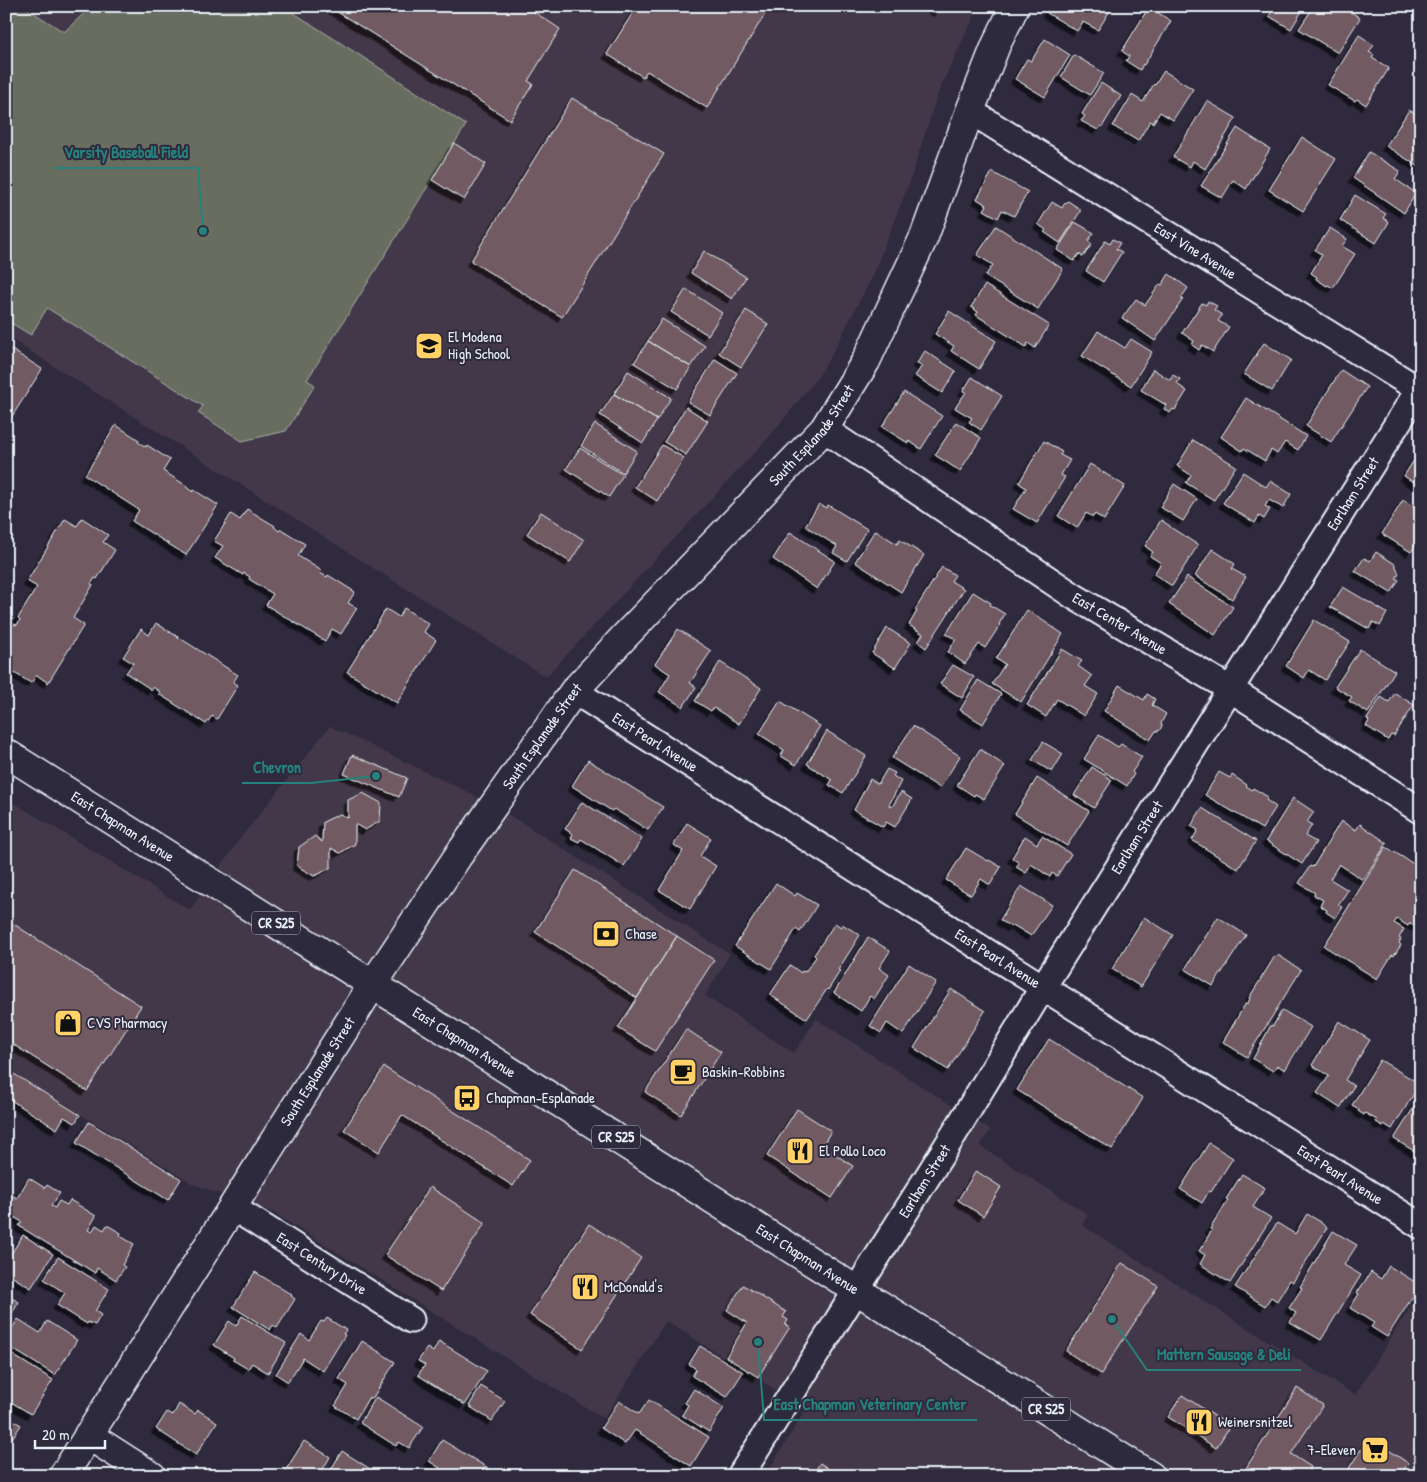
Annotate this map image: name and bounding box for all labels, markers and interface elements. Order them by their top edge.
callout: Varsity Baseball Field [54,137,198,168]
text: Varsity Baseball Field [64,141,189,164]
street label: East Vine Avenue [1150,217,1240,284]
place label: El Modena High School [448,326,510,364]
school or university icon: El Modena High School [414,331,444,361]
street label: South Esplanade Street [764,380,859,490]
street label: Earlham Street [1322,452,1384,534]
street label: East Center Avenue [1069,587,1171,659]
street label: South Esplanade Street [497,677,587,793]
street label: East Pearl Avenue [609,707,702,777]
callout: Chevron [242,752,311,783]
text: Chevron [253,756,301,778]
street label: East Chapman Avenue [67,786,179,867]
street label: Earlham Street [1106,796,1168,878]
road number: CR S25 [252,911,300,934]
bank icon: Chase [591,919,621,949]
place label: Chase [625,923,657,944]
street label: East Pearl Avenue [951,923,1045,993]
street label: East Chapman Avenue [409,1002,520,1082]
shop icon: CVS Pharmacy [53,1008,83,1038]
place label: CVS Pharmacy [87,1012,167,1033]
street label: South Esplanade Street [275,1012,360,1130]
cafe icon: Baskin-Robbins [668,1057,698,1087]
place label: Baskin-Robbins [702,1061,785,1082]
bus stop icon: Chapman-Esplanade [452,1083,482,1113]
place label: Chapman-Esplanade [486,1087,595,1108]
road number: CR S25 [592,1126,640,1148]
restaurant icon: El Pollo Loco [785,1136,815,1166]
street label: Earlham Street [893,1139,956,1222]
place label: El Pollo Loco [819,1140,886,1161]
street label: East Pearl Avenue [1293,1140,1387,1209]
street label: East Chapman Avenue [752,1218,863,1299]
street label: East Century Drive [273,1227,371,1300]
restaurant icon: McDonald's [570,1272,600,1302]
place label: McDonald's [604,1276,663,1297]
callout: Mattern Sausage & Deli [1147,1339,1301,1370]
text: Mattern Sausage & Deli [1157,1343,1291,1366]
callout: East Chapman Veterinary Center [764,1389,977,1420]
text: East Chapman Veterinary Center [774,1393,967,1416]
road number: CR S25 [1022,1398,1070,1420]
restaurant icon: Weinersnitzel [1184,1407,1214,1437]
place label: Weinersnitzel [1218,1411,1293,1432]
scale bar [35,1417,105,1449]
text: 20 m [42,1424,69,1445]
supermarket icon: 7-Eleven [1360,1435,1390,1465]
place label: 7-Eleven [1307,1439,1356,1460]

